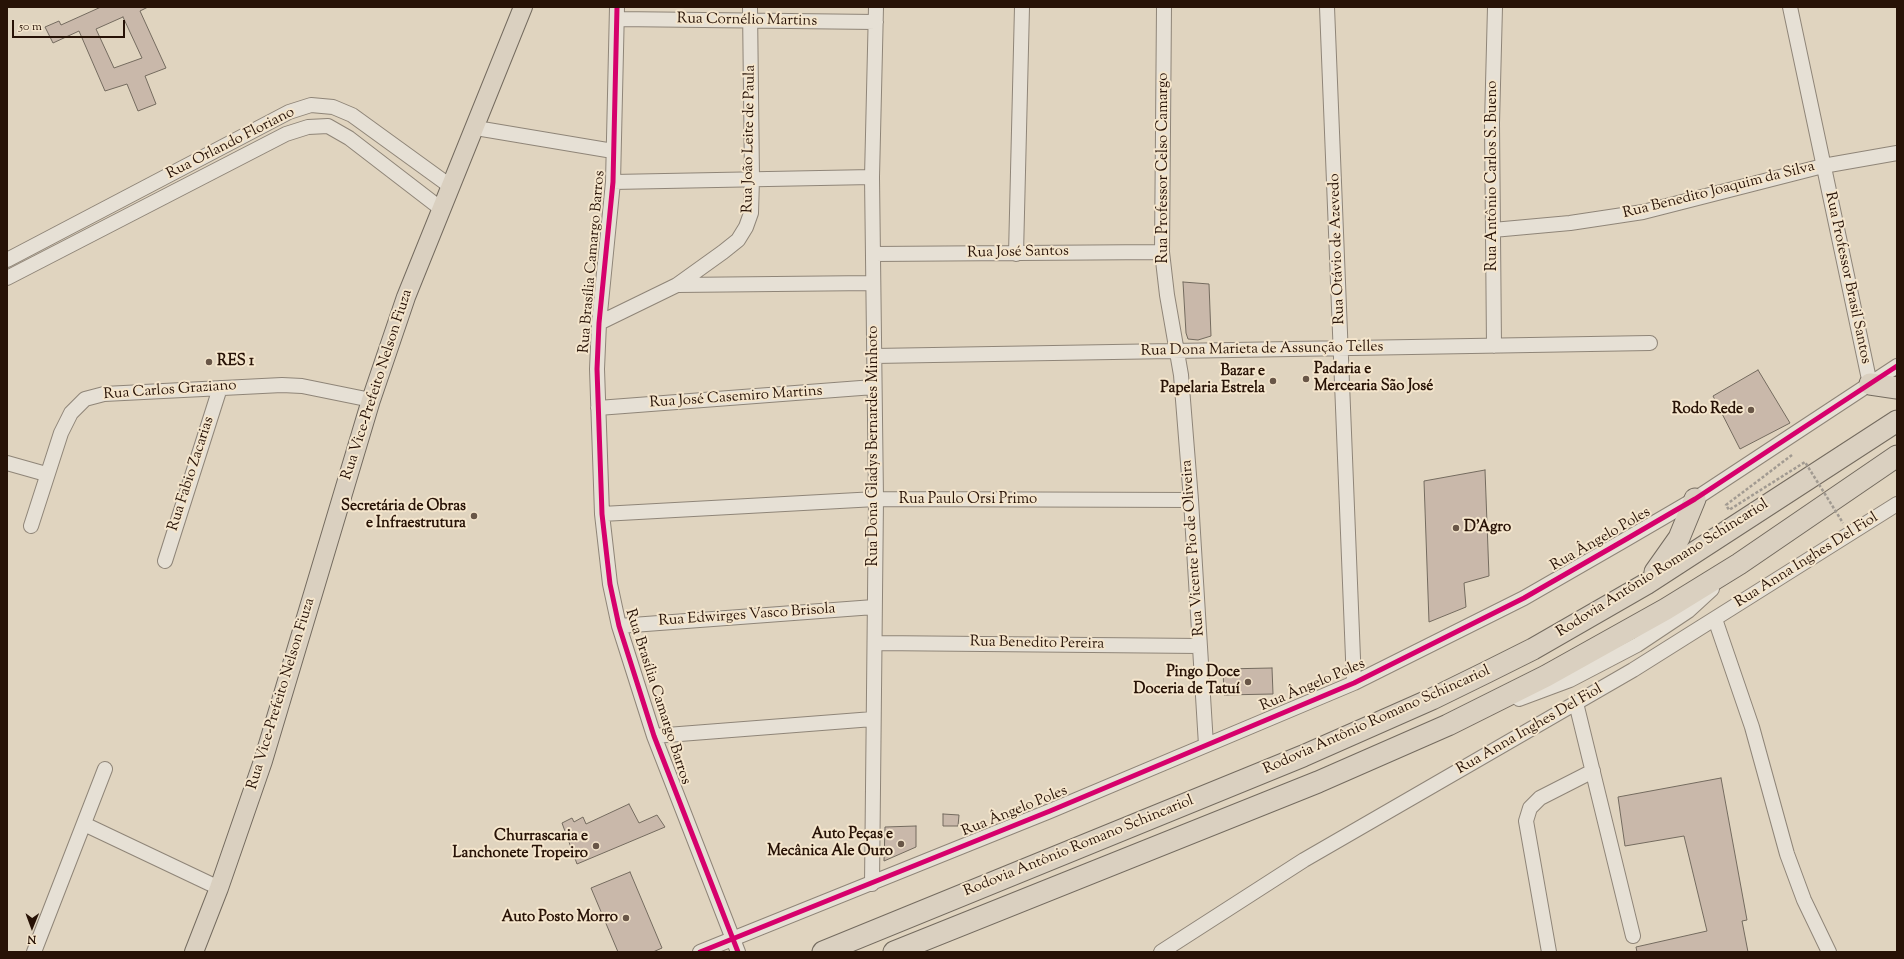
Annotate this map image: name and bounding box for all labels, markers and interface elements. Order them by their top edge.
street label: Rua Cornélio Martins [677,11,817,31]
scale bar [14,12,127,38]
text: 50 m [19,18,42,36]
street label: Rua João Leite de Paula [740,65,760,213]
street label: Rua Professor Celso Camargo [1155,73,1173,263]
street label: Rua Antônio Carlos S. Bueno [1484,81,1502,271]
street label: Rua Orlando Floriano [164,104,298,184]
street label: Rua Benedito Joaquim da Silva [1621,158,1817,224]
street label: Rua Brasília Camargo Barros [576,170,610,354]
street label: Rua Otávio de Azevedo [1326,173,1350,325]
street label: Rua Professor Brasil Santos [1820,190,1874,366]
street label: Rua José Santos [967,243,1069,263]
street label: Rua Vice-Prefeito Nelson Fiuza [339,287,417,483]
street label: Rua Dona Gladys Bernardes Minhoto [865,326,883,566]
street label: Rua Dona Marieta de Assunção Telles [1141,339,1383,361]
place label: RES 1 [217,353,254,371]
marker: RES 1 [204,357,214,367]
place label: Padaria e Mercearia São José [1314,361,1433,396]
place label: Bazar e Papelaria Estrela [1160,363,1265,398]
marker: Padaria e Mercearia São José [1301,374,1311,384]
marker: Bazar e Papelaria Estrela [1268,376,1278,386]
street label: Rua Carlos Graziano [103,377,237,405]
street label: Rua José Casemiro Martins [649,383,823,413]
place label: Rodo Rede [1672,401,1743,419]
marker: Rodo Rede [1746,405,1756,415]
street label: Rua Fabio Zacarias [165,415,219,533]
street label: Rua Vicente Pio de Oliveira [1179,459,1209,637]
street label: Rua Paulo Orsi Primo [899,491,1037,509]
street label: Rodovia Antônio Romano Schincariol [1554,496,1772,642]
place label: Secretária de Obras e Infraestrutura [341,498,466,533]
street label: Rua Ângelo Poles [1548,504,1654,576]
street label: Rua Anna Inghes Del Fiol [1732,510,1882,612]
marker: Secretária de Obras e Infraestrutura [469,511,479,521]
place label: D'Agro [1464,519,1511,537]
marker: D'Agro [1451,523,1461,533]
street label: Rua Vice-Prefeito Nelson Fiuza [244,596,320,792]
street label: Rua Edwirges Vasco Brisola [658,601,836,631]
street label: Rua Brasília Camargo Barros [620,607,694,787]
street label: Rua Benedito Pereira [970,634,1104,654]
street label: Rua Ângelo Poles [1258,656,1368,716]
street label: Rodovia Antônio Romano Schincariol [1261,663,1493,779]
place label: Pingo Doce Doceria de Tatuí [1134,664,1240,699]
marker: Pingo Doce Doceria de Tatuí [1243,677,1253,687]
street label: Rua Anna Inghes Del Fiol [1454,681,1606,779]
street label: Rua Ângelo Poles [960,783,1070,841]
street label: Rodovia Antônio Romano Schincariol [961,792,1197,902]
place label: Auto Peças e Mecânica Ale Ouro [767,826,893,861]
place label: Churrascaria e Lanchonete Tropeiro [453,828,588,863]
marker: Auto Peças e Mecânica Ale Ouro [896,839,906,849]
marker: Churrascaria e Lanchonete Tropeiro [591,841,601,851]
north arrow [12,907,52,947]
place label: Auto Posto Morro [501,909,618,927]
marker: Auto Posto Morro [621,913,631,923]
text: N [27,931,36,947]

